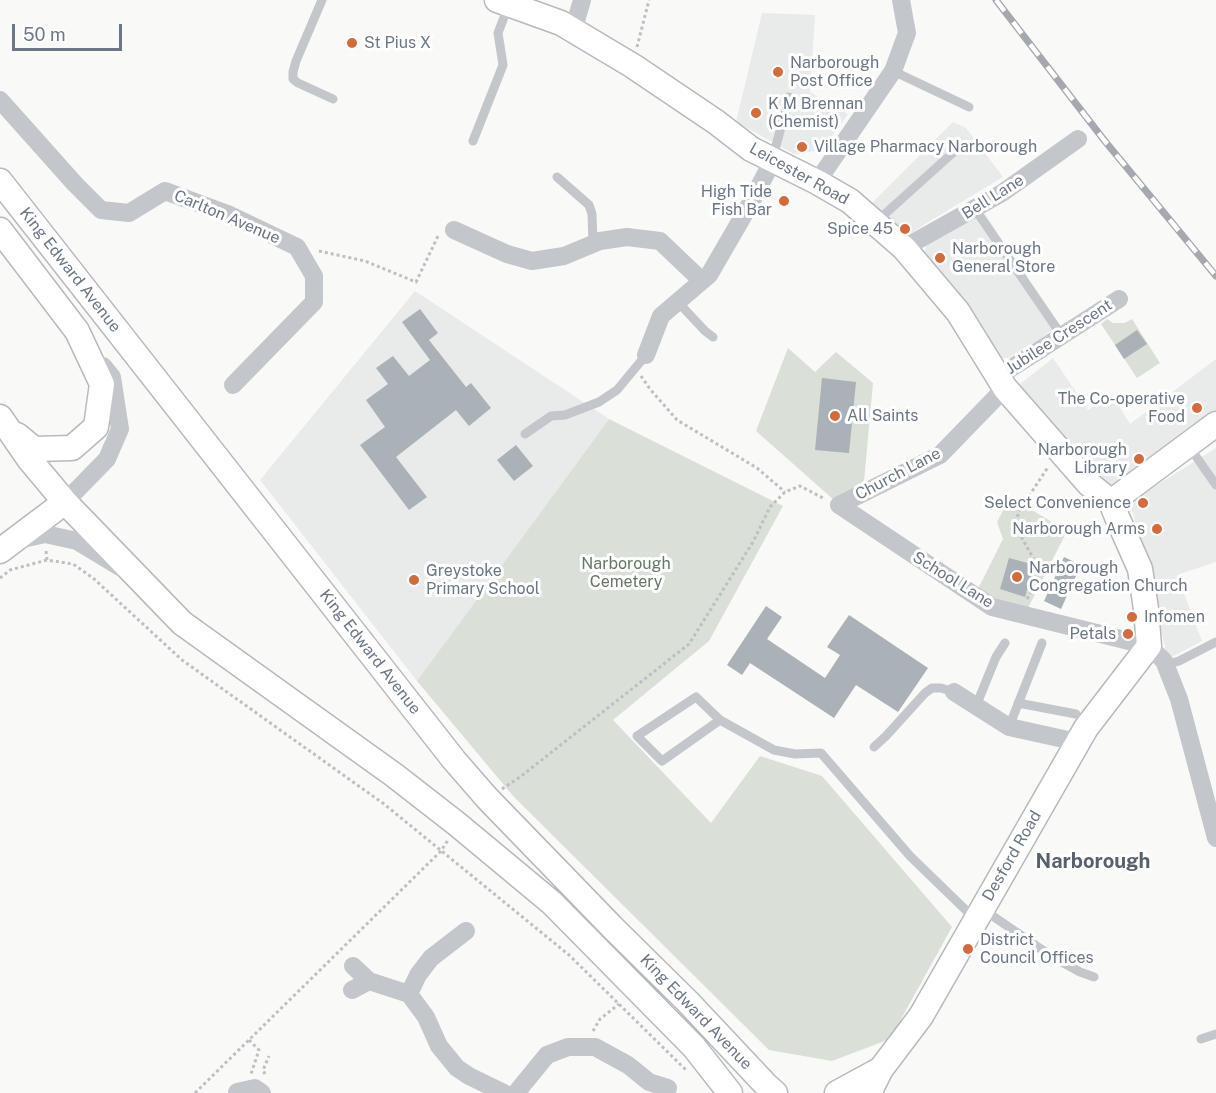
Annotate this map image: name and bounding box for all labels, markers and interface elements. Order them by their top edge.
scale bar [15,12,124,50]
text: 50 m [23,24,66,45]
place label: St Pius X [364,33,431,53]
marker: St Pius X [345,36,359,50]
place label: Narborough Post Office [790,53,879,91]
marker: Narborough Post Office [771,65,785,79]
place label: K M Brennan (Chemist) [768,94,863,132]
marker: K M Brennan (Chemist) [749,106,763,120]
place label: Village Pharmacy Narborough [814,137,1037,157]
street label: Leicester Road [746,139,852,209]
marker: Village Pharmacy Narborough [795,140,809,154]
street label: Bell Lane [959,170,1027,224]
place label: High Tide Fish Bar [701,182,772,220]
street label: Carlton Avenue [171,186,283,248]
marker: High Tide Fish Bar [777,194,791,208]
street label: King Edward Avenue [15,204,125,336]
place label: Spice 45 [827,219,893,239]
marker: Spice 45 [898,222,912,236]
place label: Narborough General Store [952,239,1055,277]
marker: Narborough General Store [933,251,947,265]
street label: Jubilee Crescent [1002,296,1116,378]
place label: The Co-operative Food [1058,389,1185,427]
marker: The Co-operative Food [1190,401,1204,415]
place label: All Saints [847,406,918,426]
marker: All Saints [828,409,842,423]
place label: Narborough Library [1038,440,1127,478]
street label: Church Lane [852,444,944,504]
marker: Narborough Library [1132,452,1146,466]
place label: Select Convenience [984,493,1131,513]
marker: Select Convenience [1136,496,1150,510]
place label: Narborough Arms [1012,519,1145,539]
marker: Narborough Arms [1150,522,1164,536]
street label: School Lane [909,548,997,612]
park label: Narborough Cemetery [581,554,671,592]
place label: Narborough Congregation Church [1029,558,1188,596]
place label: Greystoke Primary School [426,561,540,599]
marker: Narborough Congregation Church [1010,570,1024,584]
marker: Greystoke Primary School [407,573,421,587]
street label: King Edward Avenue [315,586,425,718]
place label: Infomen [1144,607,1205,627]
marker: Infomen [1125,610,1139,624]
place label: Petals [1070,624,1116,644]
marker: Petals [1121,627,1135,641]
street label: Desford Road [978,807,1046,905]
district label: Narborough [1036,850,1150,874]
place label: District Council Offices [980,930,1094,968]
marker: District Council Offices [961,942,975,956]
street label: King Edward Avenue [636,950,756,1074]

